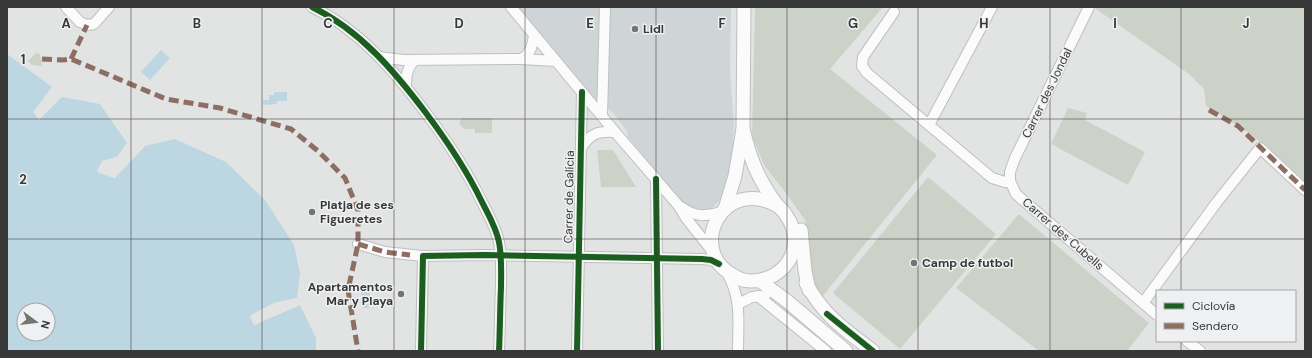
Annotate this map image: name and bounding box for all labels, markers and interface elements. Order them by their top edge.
text: A [61,15,71,32]
text: B [193,15,201,32]
text: C [323,15,333,32]
text: D [454,15,464,32]
text: E [586,15,594,32]
text: F [718,15,726,32]
text: G [848,15,858,32]
text: H [979,15,989,32]
text: I [1113,15,1117,32]
text: J [1242,15,1250,32]
place label: Lidl [643,21,664,37]
marker: Lidl [630,24,640,34]
street label: Carrer des Jondal [1018,45,1076,141]
text: 1 [21,51,25,68]
street label: Carrer de Galícia [560,150,578,244]
text: 2 [19,171,27,188]
street label: Carrer des Cubells [1019,194,1107,274]
place label: Platja de ses Figueretes [320,197,394,227]
marker: Platja de ses Figueretes [307,207,317,217]
place label: Camp de futbol [922,255,1013,271]
marker: Camp de futbol [909,258,919,268]
place label: Apartamentos Mar y Playa [308,279,393,309]
marker: Apartamentos Mar y Playa [396,289,406,299]
legend [1156,290,1296,342]
text: Ciclovía [1192,298,1235,314]
north arrow [16,302,56,342]
text: Sendero [1192,318,1238,334]
text: N [38,319,53,330]

